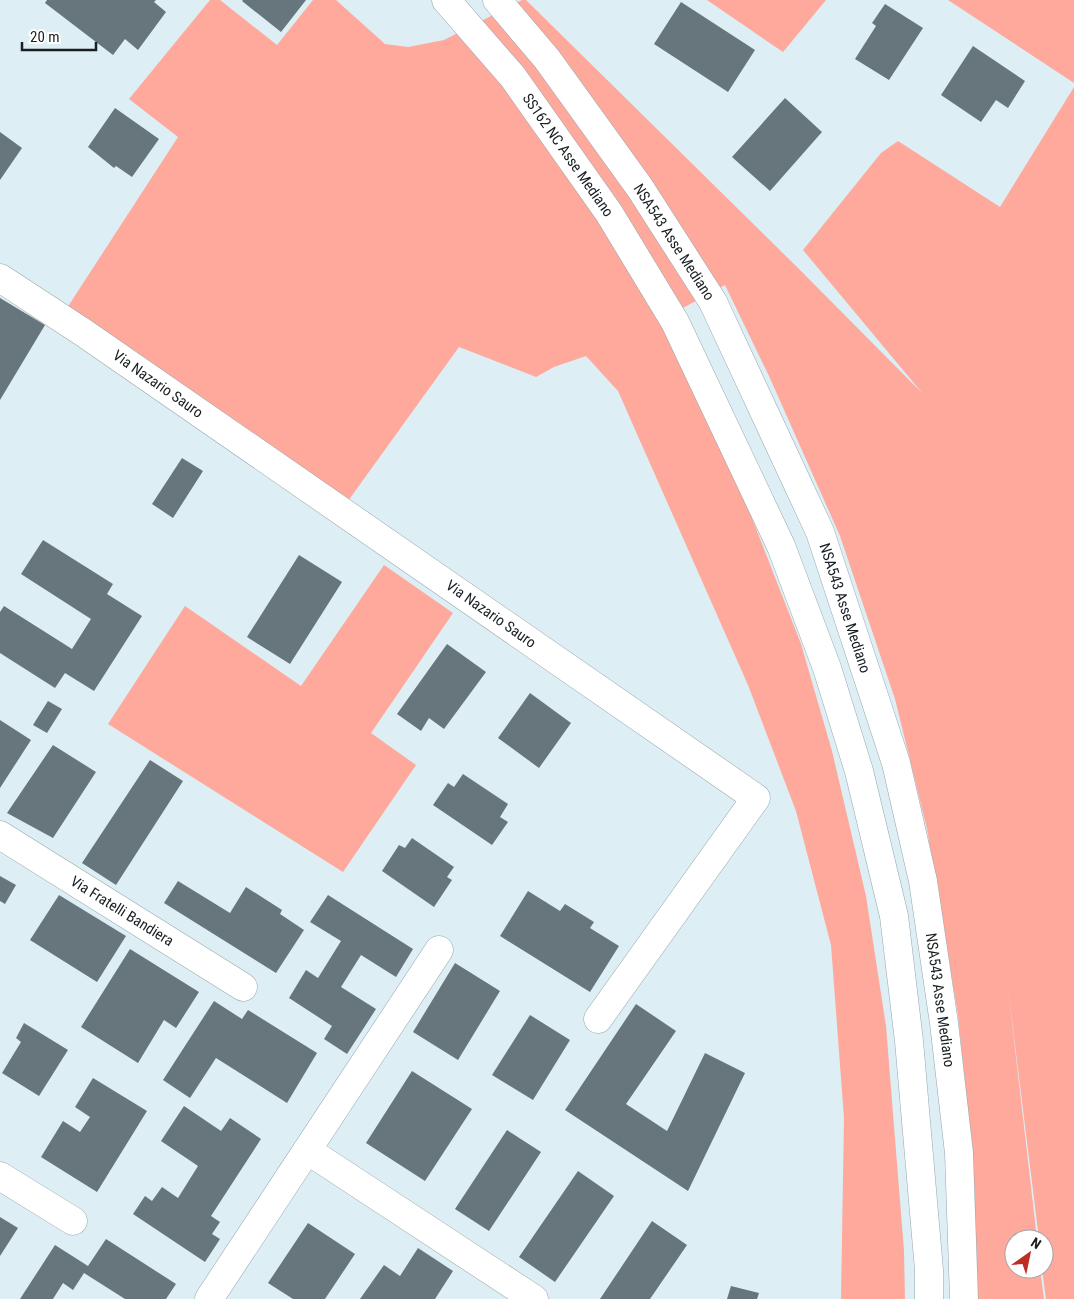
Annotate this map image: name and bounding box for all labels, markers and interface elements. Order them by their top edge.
scale bar [22,20,96,52]
text: 20 m [30,28,60,46]
street label: SS162 NC Asse Mediano [519,90,617,220]
street label: NSA543 Asse Mediano [630,180,718,304]
street label: Via Nazario Sauro [109,346,207,422]
street label: NSA543 Asse Mediano [816,541,874,675]
street label: Via Nazario Sauro [442,576,540,652]
street label: Via Fratelli Bandiera [67,872,177,950]
street label: NSA543 Asse Mediano [922,932,958,1068]
north arrow [1004,1229,1054,1279]
text: N [1028,1234,1044,1252]

